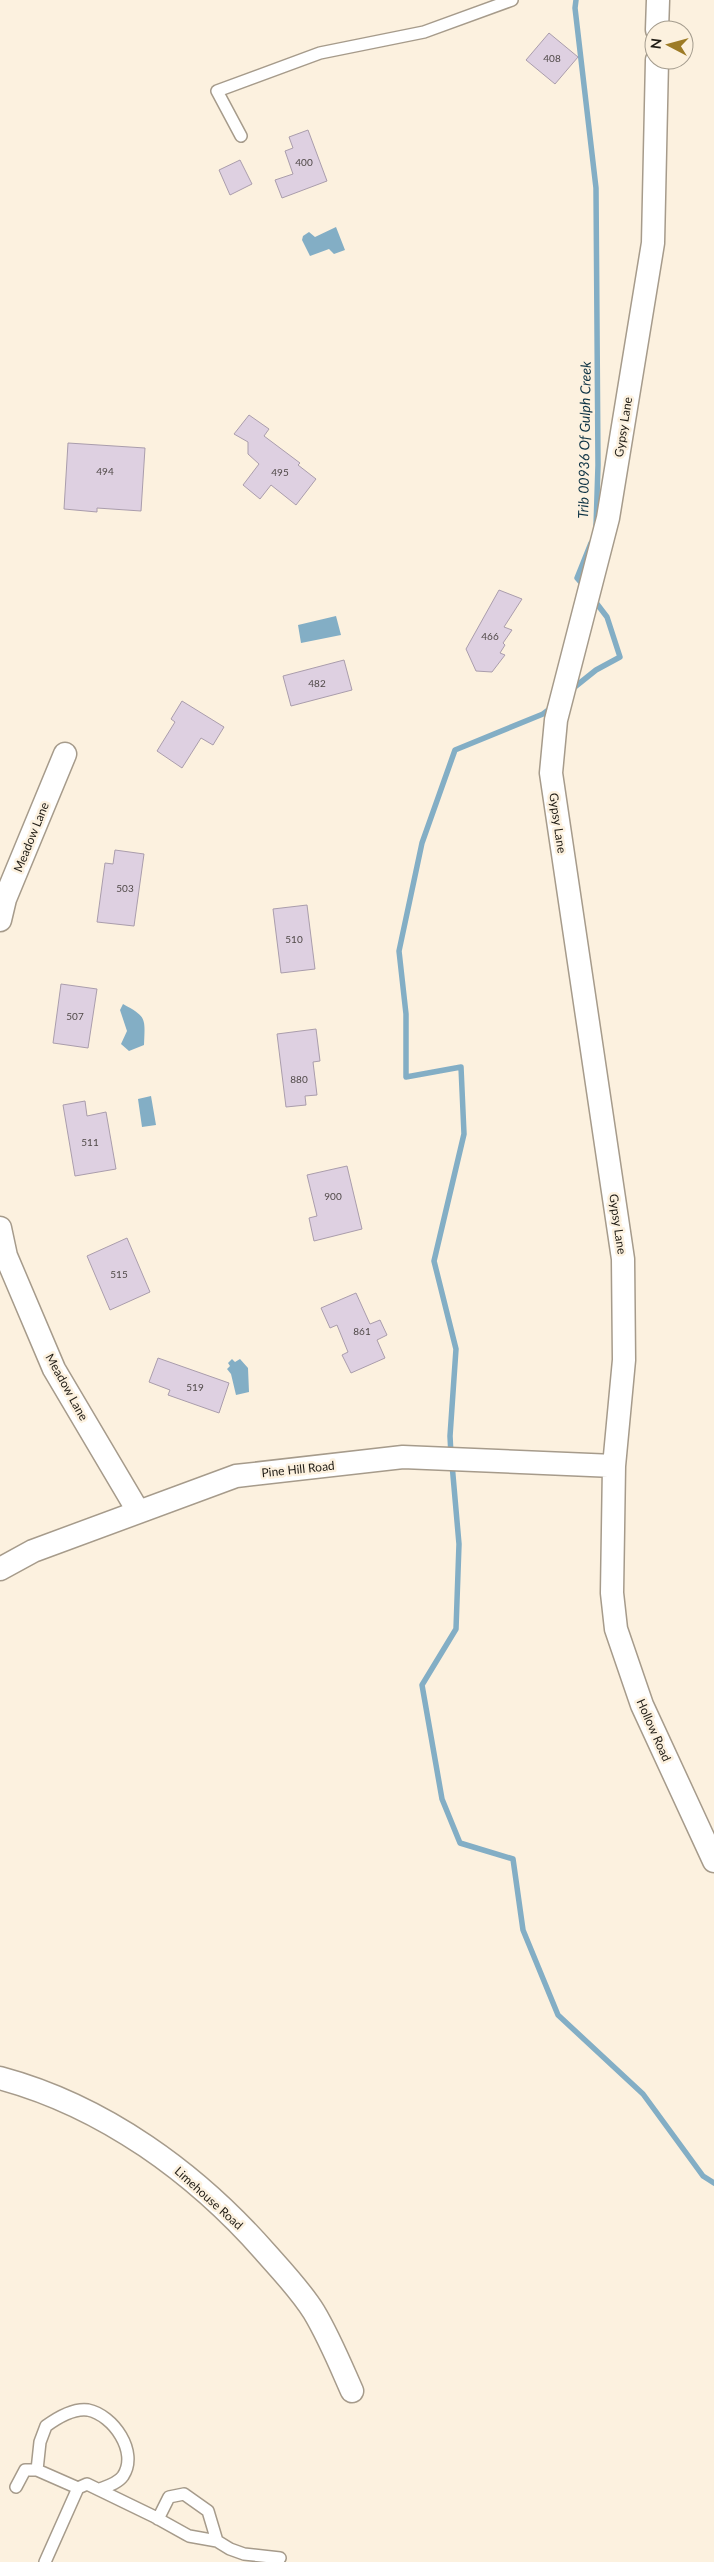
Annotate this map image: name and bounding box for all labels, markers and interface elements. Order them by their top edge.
north arrow [644,20,694,70]
text: N [647,37,665,50]
house number: 408 [543,52,561,64]
house number: 400 [295,156,313,168]
water label: Trib 00936 Of Gulph Creek [574,361,594,519]
street label: Gypsy Lane [611,396,635,458]
house number: 494 [96,465,114,477]
house number: 495 [271,466,289,478]
house number: 466 [481,630,499,642]
house number: 482 [308,677,326,689]
street label: Gypsy Lane [546,792,570,854]
street label: Meadow Lane [10,800,52,874]
house number: 503 [116,882,134,894]
house number: 510 [285,933,303,945]
house number: 507 [66,1010,84,1022]
house number: 880 [290,1073,308,1085]
house number: 511 [81,1136,99,1148]
house number: 900 [324,1190,342,1202]
street label: Gypsy Lane [606,1193,630,1255]
house number: 515 [110,1268,128,1280]
house number: 861 [353,1325,371,1337]
street label: Meadow Lane [42,1351,92,1423]
house number: 519 [186,1381,204,1393]
street label: Pine Hill Road [261,1458,335,1480]
street label: Hollow Road [634,1696,674,1764]
street label: Limehouse Road [172,2163,246,2233]

